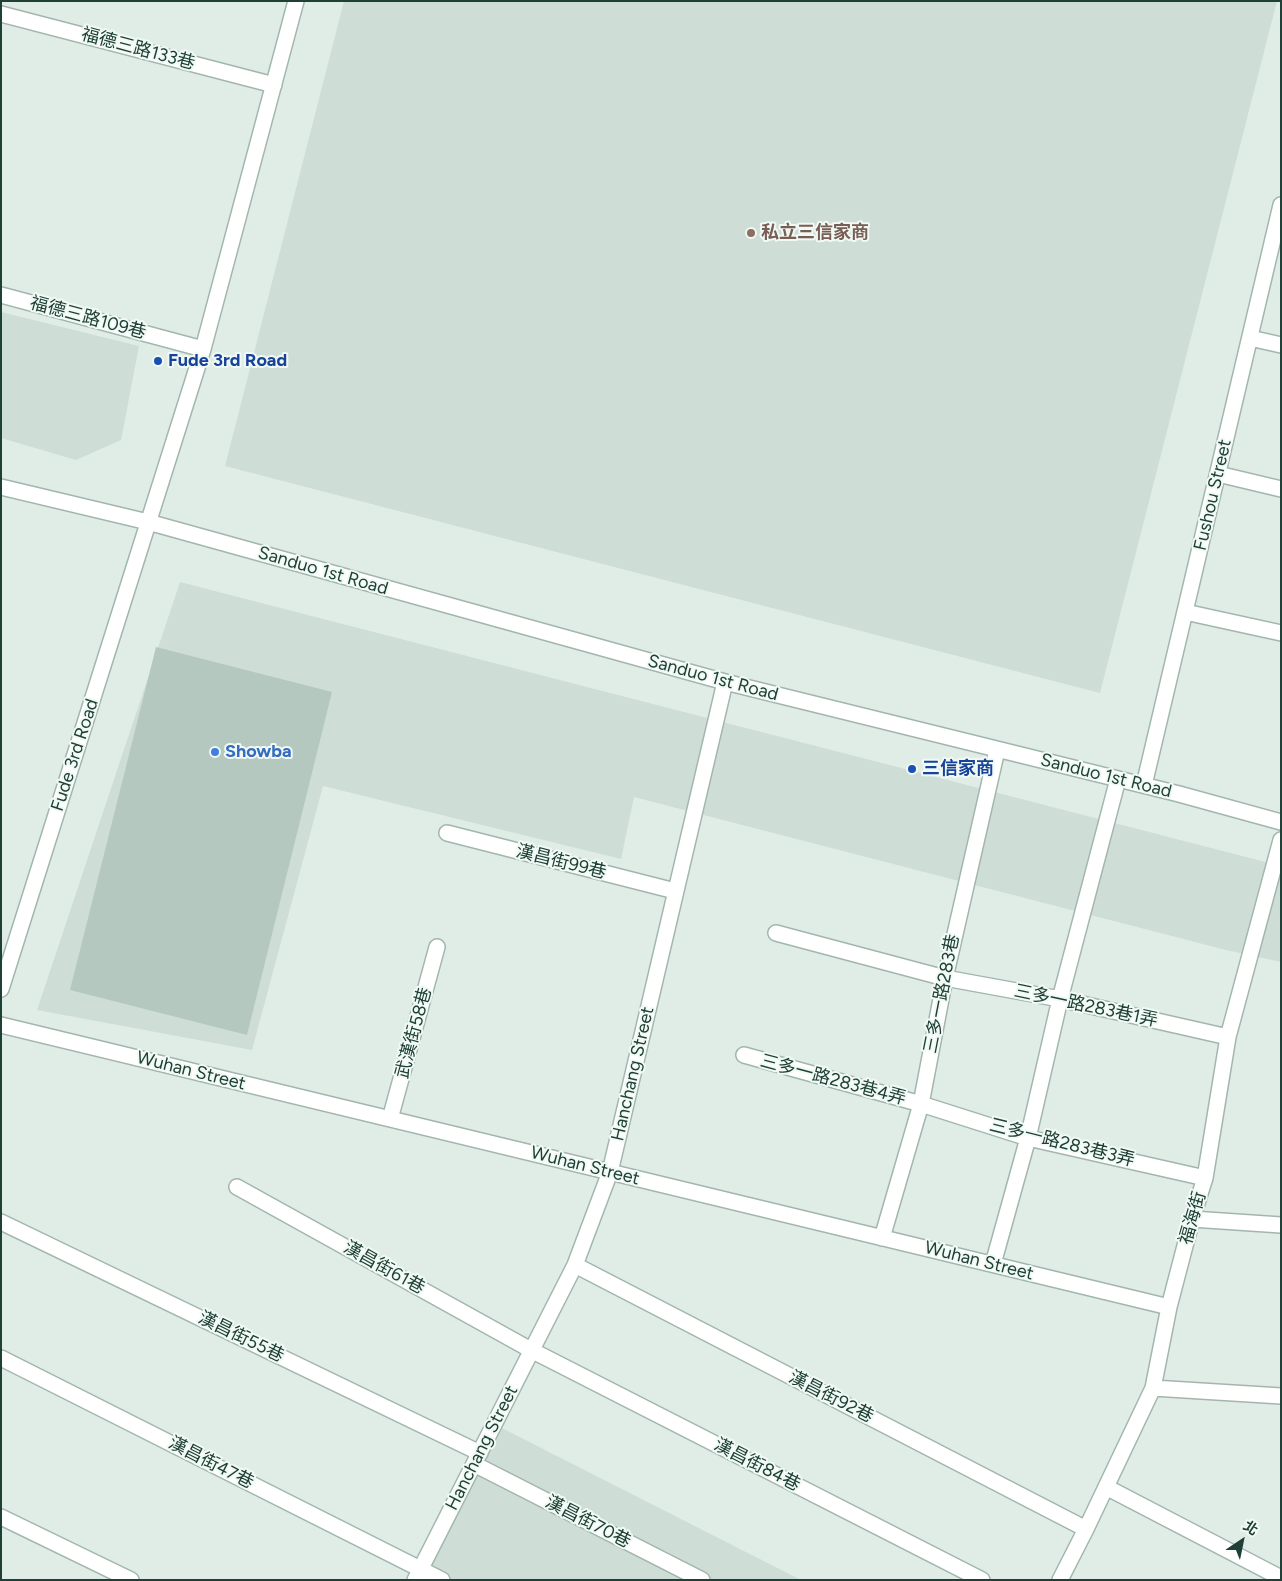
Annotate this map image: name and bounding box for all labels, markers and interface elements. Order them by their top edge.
street label: 福德三路133巷 [79,23,197,75]
place label: 私立三信家商 [761,222,869,244]
marker: 私立三信家商 [745,227,757,239]
street label: 福德三路109巷 [28,292,148,344]
place label: Fude 3rd Road [168,350,287,372]
marker: Fude 3rd Road [152,355,164,367]
street label: Fushou Street [1190,437,1236,553]
street label: Sanduo 1st Road [255,542,391,600]
street label: Sanduo 1st Road [645,650,781,706]
street label: Fude 3rd Road [47,696,103,814]
place label: Showba [225,741,292,763]
marker: Showba [209,746,221,758]
street label: Sanduo 1st Road [1038,749,1174,803]
place label: 三信家商 [922,758,994,780]
marker: 三信家商 [906,763,918,775]
street label: 漢昌街99巷 [514,840,608,884]
street label: 三多一路283巷 [920,933,964,1055]
street label: 三多一路283巷1弄 [1012,980,1160,1032]
street label: 武漢街58巷 [391,985,437,1081]
street label: Hanchang Street [607,1005,659,1143]
street label: Wuhan Street [134,1047,248,1095]
street label: 三多一路283巷4弄 [758,1050,908,1110]
street label: 三多一路283巷3弄 [987,1115,1137,1171]
street label: Wuhan Street [528,1142,642,1190]
street label: 福海街 [1175,1189,1211,1247]
street label: 漢昌街61巷 [340,1237,428,1299]
street label: Wuhan Street [922,1237,1036,1285]
street label: 漢昌街55巷 [195,1307,287,1367]
street label: 漢昌街92巷 [785,1366,877,1428]
street label: Hanchang Street [441,1382,523,1514]
street label: 漢昌街47巷 [165,1432,257,1494]
street label: 漢昌街84巷 [710,1434,804,1496]
street label: 漢昌街70巷 [542,1491,634,1553]
north arrow [1217,1516,1267,1566]
text: 北 [1240,1517,1261,1539]

